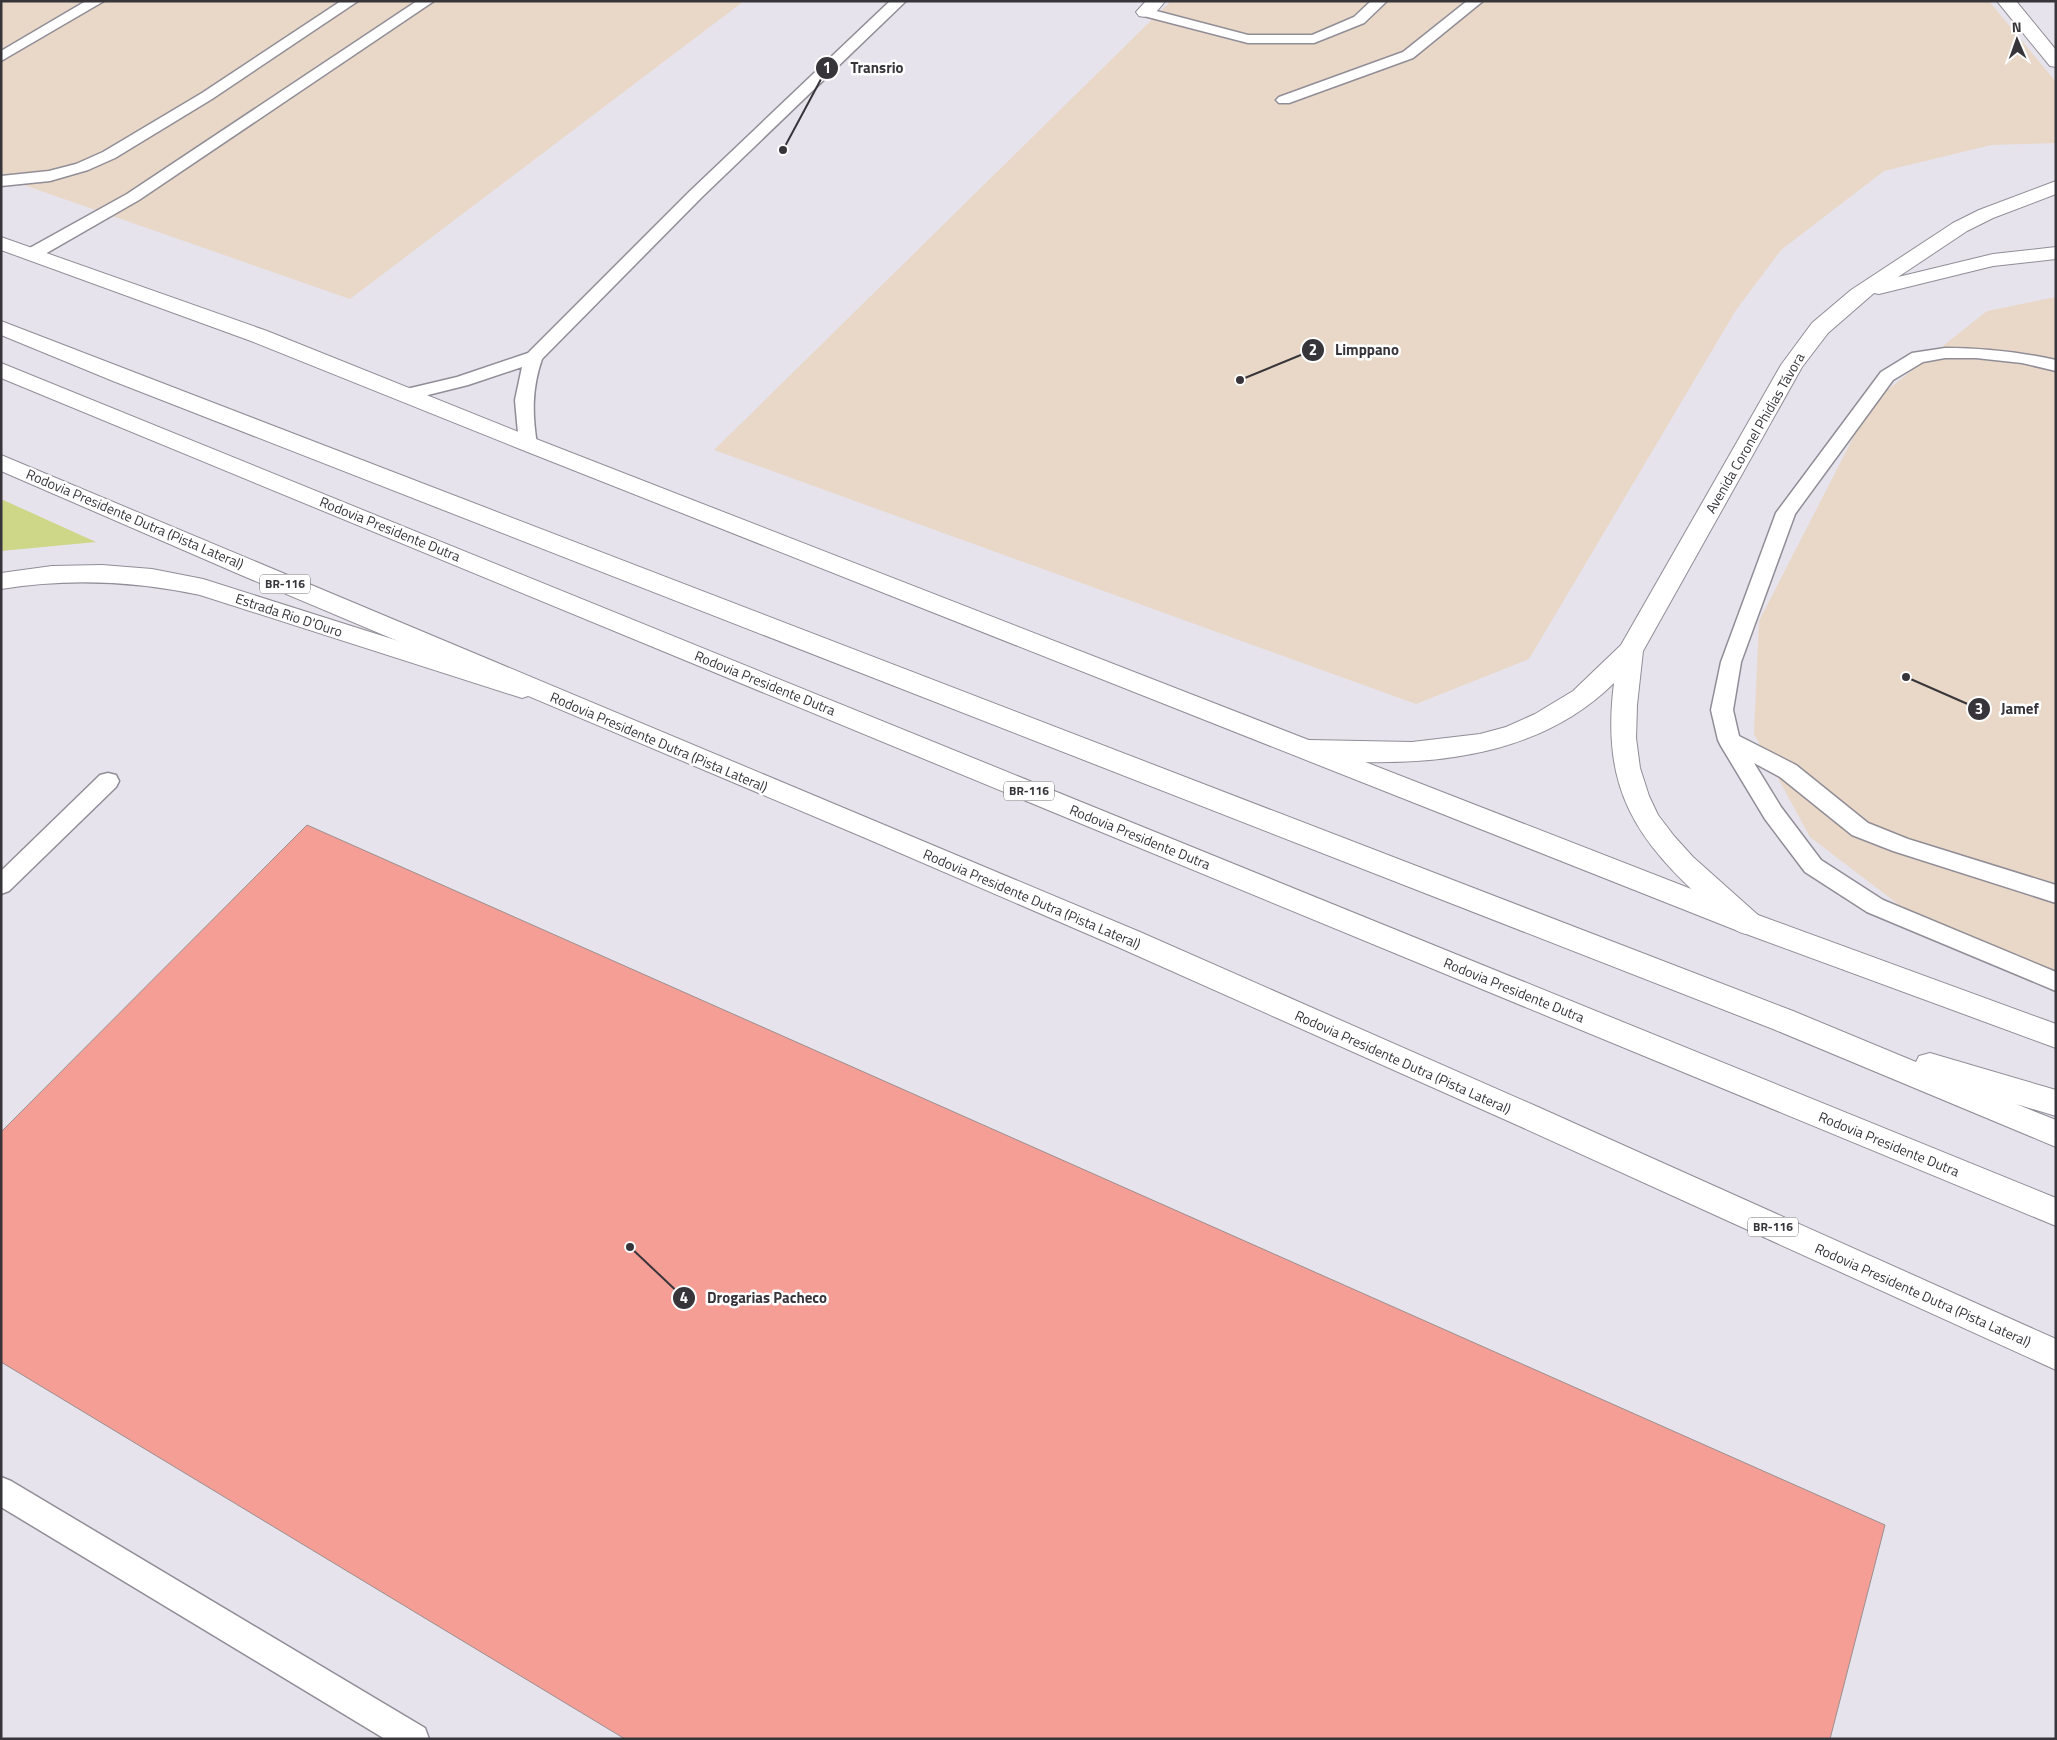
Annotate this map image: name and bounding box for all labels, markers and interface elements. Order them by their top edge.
north arrow [1992,15,2042,65]
text: N [2011,16,2022,37]
callout: Transrio [815,53,913,83]
text: 1 [823,56,831,79]
text: Transrio [850,56,904,79]
callout: Limppano [1300,335,1409,365]
text: 2 [1309,338,1317,361]
text: Limppano [1335,338,1399,361]
street label: Avenida Coronel Phidias Távora [1700,348,1809,517]
street label: Rodovia Presidente Dutra (Pista Lateral) [23,463,247,574]
street label: Rodovia Presidente Dutra [317,491,464,566]
road number: BR-116 [260,574,310,594]
street label: Estrada Rio D'Ouro [233,587,345,642]
street label: Rodovia Presidente Dutra [692,645,839,720]
street label: Rodovia Presidente Dutra (Pista Lateral) [547,686,771,797]
callout: Jamef [1967,694,2049,724]
text: 3 [1975,697,1983,720]
text: Jamef [2001,697,2040,720]
road number: BR-116 [1004,781,1054,800]
street label: Rodovia Presidente Dutra [1067,799,1214,874]
street label: Rodovia Presidente Dutra (Pista Lateral) [920,843,1144,954]
street label: Rodovia Presidente Dutra [1441,952,1588,1027]
street label: Rodovia Presidente Dutra (Pista Lateral) [1292,1004,1515,1119]
street label: Rodovia Presidente Dutra [1816,1106,1963,1181]
road number: BR-116 [1748,1218,1798,1236]
street label: Rodovia Presidente Dutra (Pista Lateral) [1812,1237,2035,1352]
callout: Drogarias Pacheco [672,1283,837,1313]
text: 4 [680,1286,688,1309]
text: Drogarias Pacheco [707,1286,827,1309]

